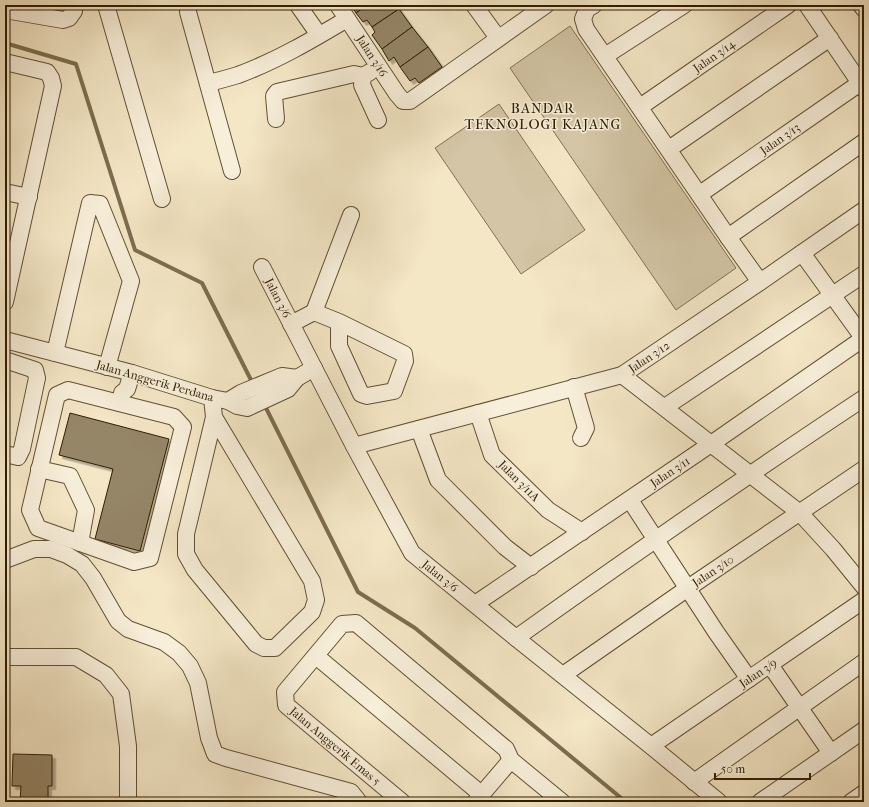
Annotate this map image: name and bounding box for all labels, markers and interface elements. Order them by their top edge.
street label: Jalan 3/16 [353,32,391,80]
street label: Jalan 3/14 [690,36,738,76]
district label: BANDAR TEKNOLOGI KAJANG [465,100,621,133]
street label: Jalan 3/13 [757,120,803,158]
street label: Jalan 3/6 [262,275,294,321]
street label: Jalan 3/12 [625,338,672,376]
street label: Jalan Anggerik Perdana [94,357,216,405]
street label: Jalan 3/11 [647,454,692,491]
street label: Jalan 3/11A [495,457,543,505]
street label: Jalan 3/10 [689,552,736,590]
street label: Jalan 3/6 [418,557,461,595]
street label: Jalan 3/9 [736,655,779,691]
street label: Jalan Anggerik Emas 5 [286,703,383,788]
scale bar [715,755,810,781]
text: 50 m [721,762,745,776]

